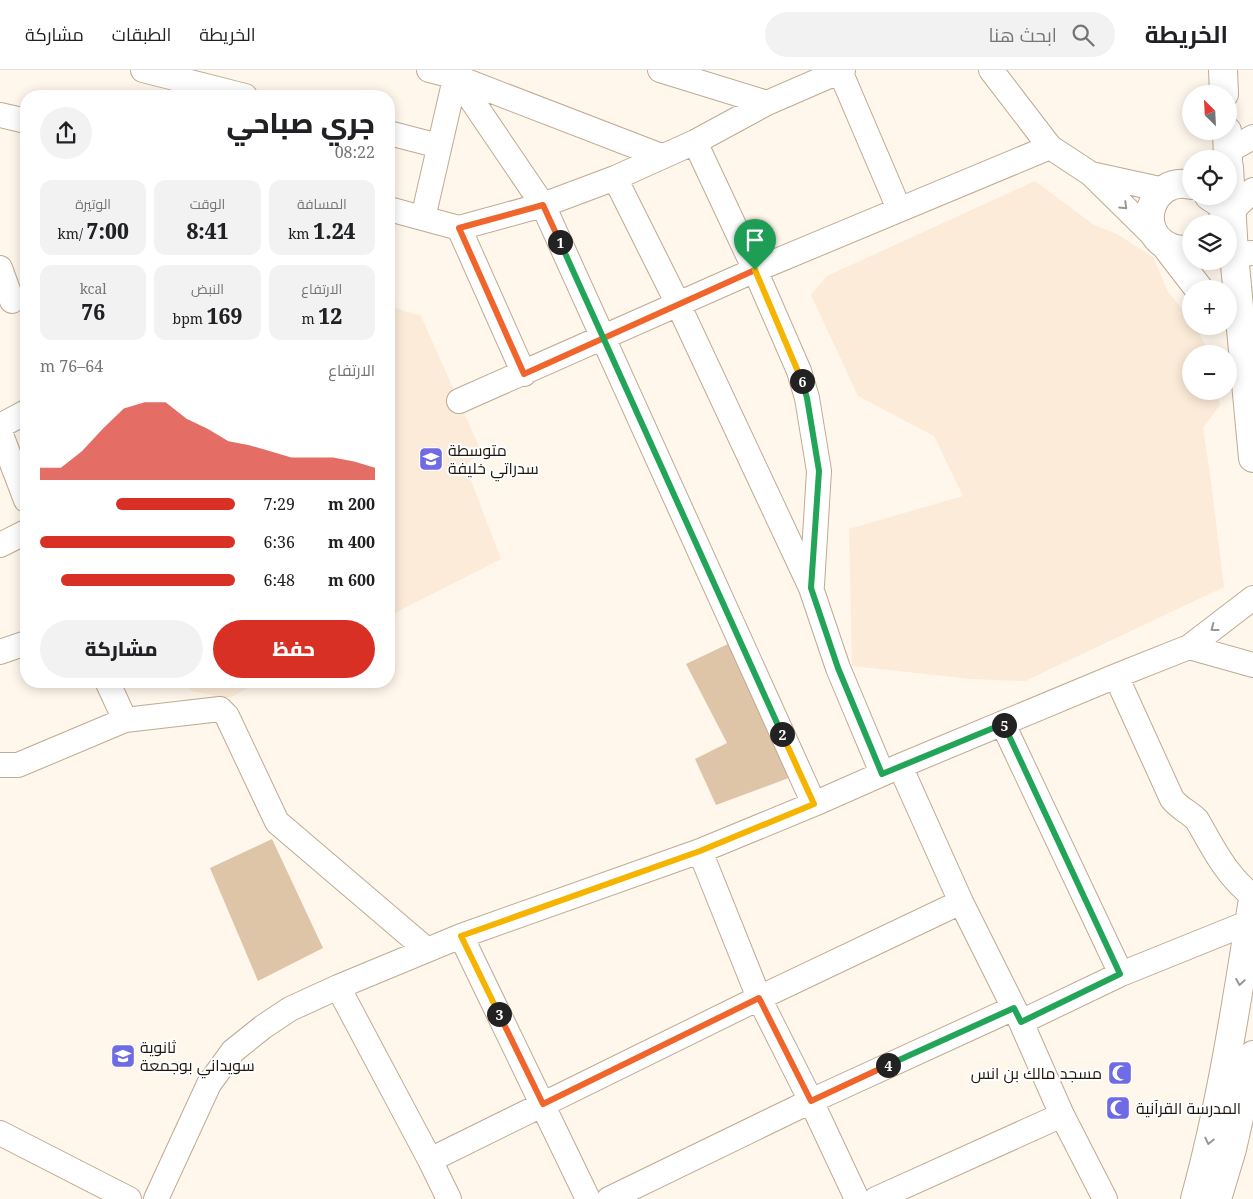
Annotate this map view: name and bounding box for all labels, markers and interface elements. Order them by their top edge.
search box [765,12,1115,57]
text: الخريطة [1145,17,1228,50]
icon: search [1069,21,1097,49]
text: مشاركة [25,22,84,46]
text: الطبقات [112,22,171,46]
text: الخريطة [199,22,256,46]
text: ابحث هنا [988,22,1057,48]
north arrow [1182,85,1238,140]
map controls [1182,85,1237,400]
text: جري صباحي [227,103,375,141]
button: share [40,107,92,159]
text: 08:22 [335,141,375,163]
button: locate [1182,150,1237,205]
text: الوتيرة [75,194,111,213]
text: الوقت [190,194,225,213]
text: المسافة [297,194,347,213]
one-way arrow [1118,200,1127,209]
button: layers [1182,215,1237,270]
text: 7:00 [87,217,129,245]
text: 8:41 [186,217,229,245]
text: 1.24 [313,217,356,245]
pin [734,219,776,270]
text: /km [57,224,87,243]
text: km [288,224,313,243]
icon: arrive [741,226,769,254]
pin: 1 [548,230,572,254]
text: 1 [557,233,564,252]
text: kcal [80,279,107,298]
text: النبض [191,279,224,298]
text: الارتفاع [301,279,342,298]
button: + [1182,280,1237,335]
text: 76 [81,298,105,326]
text: 169 [207,302,242,330]
text: 12 [318,302,342,330]
text: bpm [173,309,207,328]
text: m [301,309,318,328]
button: − [1182,345,1237,400]
text: 64–76 m [40,355,103,377]
text: الارتفاع [328,359,375,381]
pin: 6 [790,368,814,394]
text: 6 [799,372,806,391]
place label: متوسطة سدراتي خليفة [448,439,539,482]
school or university icon: متوسطة سدراتي خليفة [418,446,444,472]
text: 7:29 [264,493,295,515]
text: 200 m [328,493,375,515]
text: 6:36 [264,531,295,553]
text: 400 m [328,531,375,553]
text: 6:48 [264,569,295,591]
text: 600 m [328,569,375,591]
button: مشاركة [40,620,203,678]
button: حفظ [213,620,375,678]
one-way arrow [1211,622,1220,630]
pin: 5 [992,712,1016,738]
text: 5 [1001,716,1008,735]
pin: 2 [770,722,794,746]
text: 2 [779,725,786,744]
one-way arrow [1236,978,1246,986]
pin: 3 [486,1002,512,1026]
text: 3 [496,1005,503,1024]
place label: ثانوية سويداني بوجمعة [140,1036,255,1079]
school or university icon: ثانوية سويداني بوجمعة [110,1043,136,1069]
pin: 4 [876,1052,900,1078]
text: 4 [885,1056,892,1075]
mosque icon: مسجد مالك بن انس [1107,1060,1133,1086]
place label: مسجد مالك بن انس [971,1062,1102,1084]
mosque icon: المدرسة القرآنية [1105,1095,1131,1121]
place label: المدرسة القرآنية [1136,1097,1241,1119]
one-way arrow [1204,1137,1215,1146]

